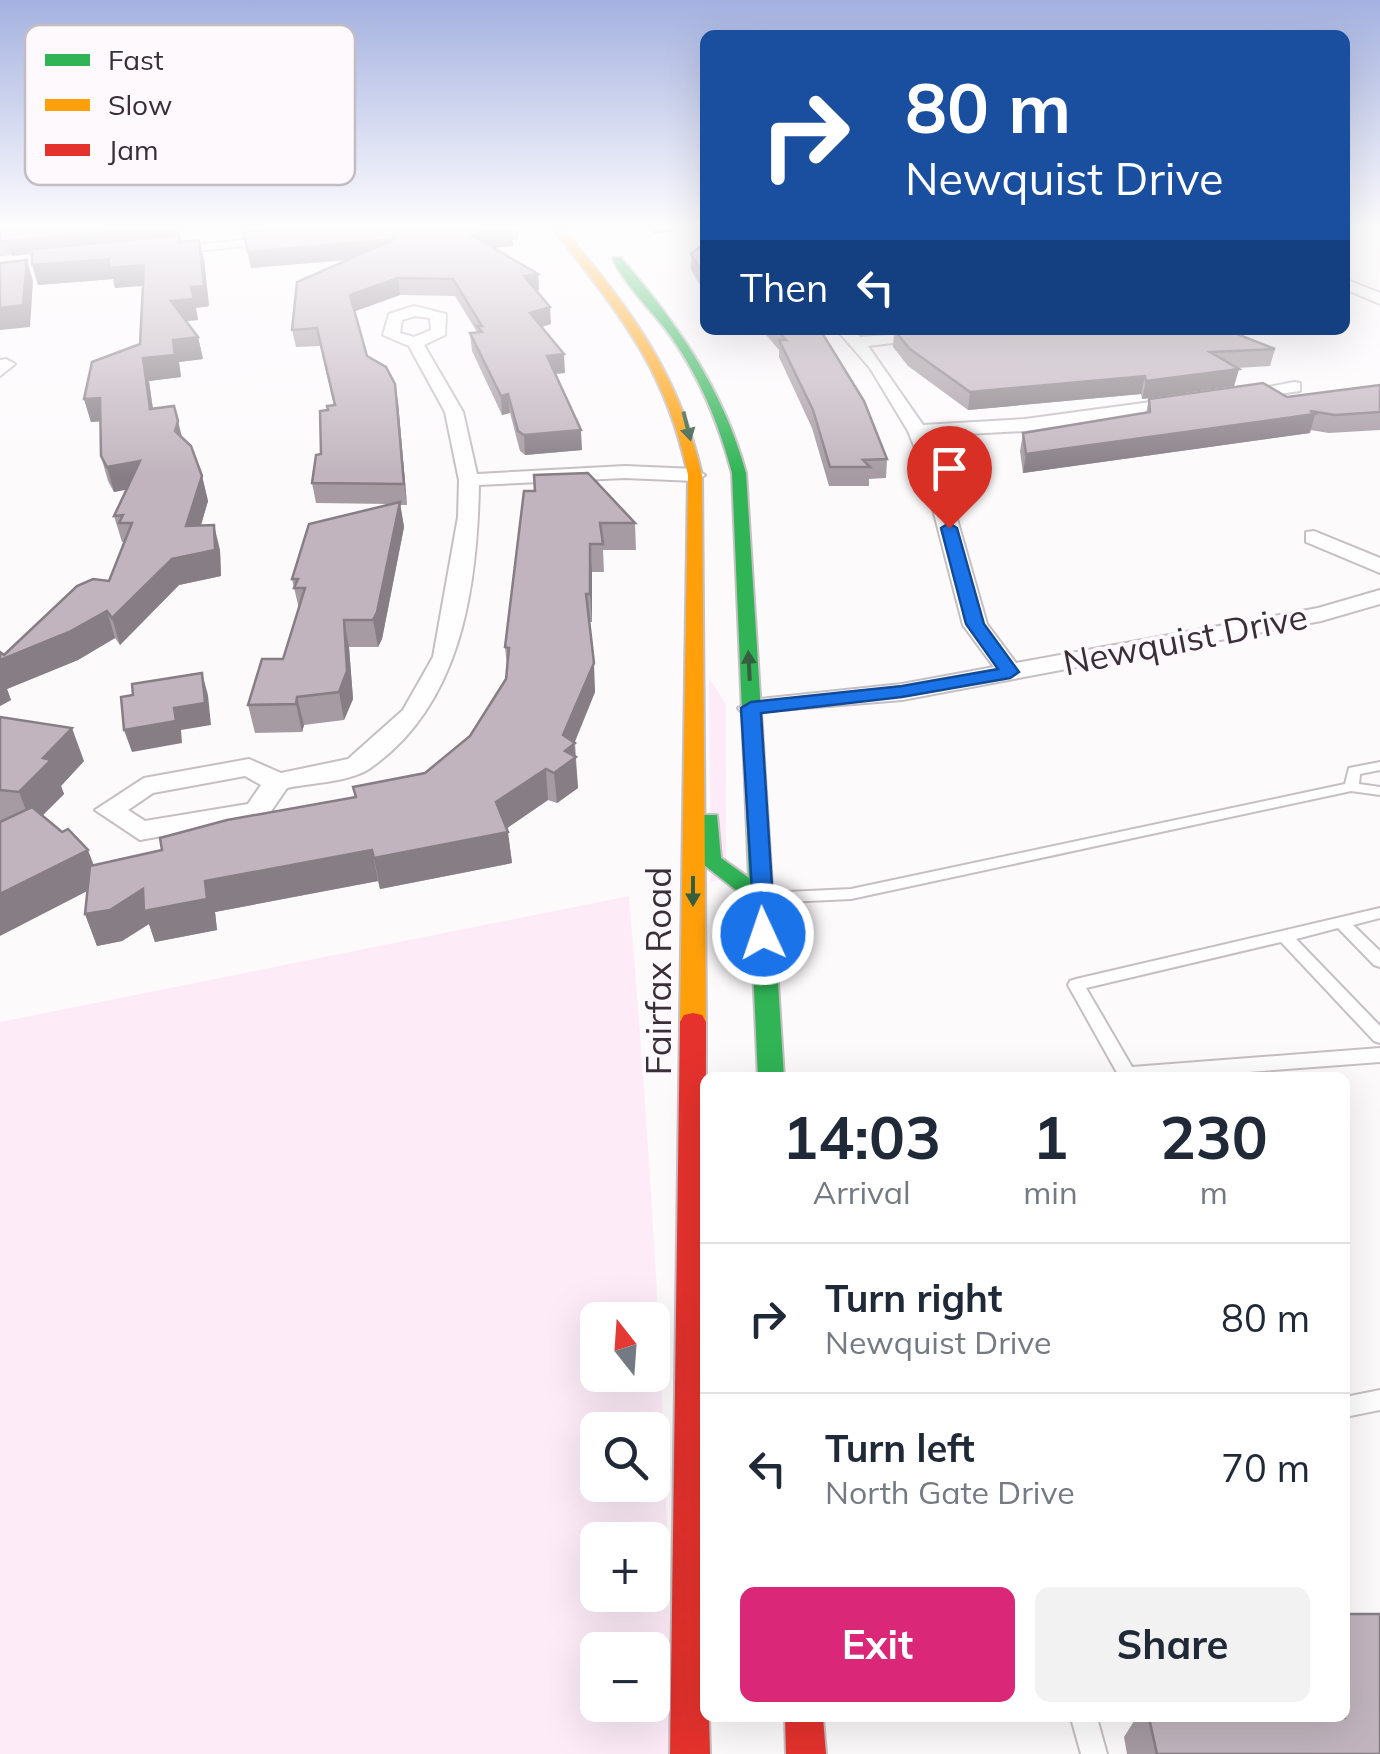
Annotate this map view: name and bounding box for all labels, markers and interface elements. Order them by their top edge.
legend [25,25,355,185]
text: Fast [108,42,164,77]
text: 80 m [905,63,1071,151]
icon: right [740,70,870,200]
text: Slow [108,87,172,122]
text: Jam [108,132,159,167]
text: Newquist Drive [905,150,1224,206]
icon: left [848,260,903,315]
text: Then [740,264,828,312]
one-way arrow [680,411,695,442]
pin [907,426,992,529]
icon: arrive [922,441,977,496]
street label: Newquist Drive [1059,594,1311,684]
one-way arrow [741,649,757,681]
street label: Fairfax Road [636,867,680,1075]
one-way arrow [685,875,701,907]
position arrow [711,882,815,986]
text: 14:03 [782,1099,941,1174]
text: 1 [1032,1099,1068,1174]
text: 230 [1160,1099,1268,1174]
text: Arrival [813,1172,911,1212]
text: min [1023,1172,1078,1212]
text: m [1200,1172,1228,1212]
text: Turn right [825,1274,1002,1322]
icon: right [740,1291,795,1346]
text: 80 m [1221,1294,1310,1342]
north arrow [580,1302,670,1392]
map controls [580,1302,670,1722]
text: Newquist Drive [825,1322,1052,1362]
button: search [580,1412,670,1502]
text: Turn left [825,1424,975,1472]
icon: left [740,1441,795,1496]
text: 70 m [1221,1444,1310,1492]
text: North Gate Drive [825,1472,1075,1512]
button: + [580,1522,670,1612]
button: Exit [740,1587,1015,1702]
button: Share [1035,1587,1310,1702]
button: − [580,1632,670,1722]

